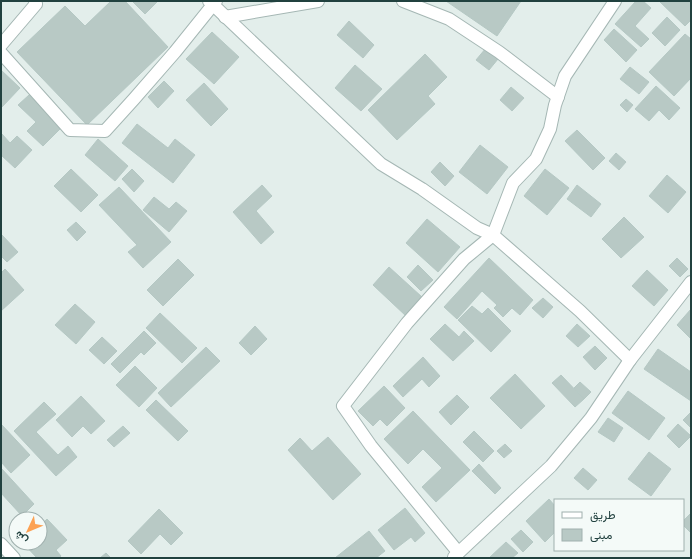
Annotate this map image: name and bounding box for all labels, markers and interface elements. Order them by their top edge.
legend [554,499,684,551]
text: طريق [590,507,616,523]
north arrow [8,511,48,551]
text: مبنى [590,527,612,543]
text: ش [11,528,30,548]

